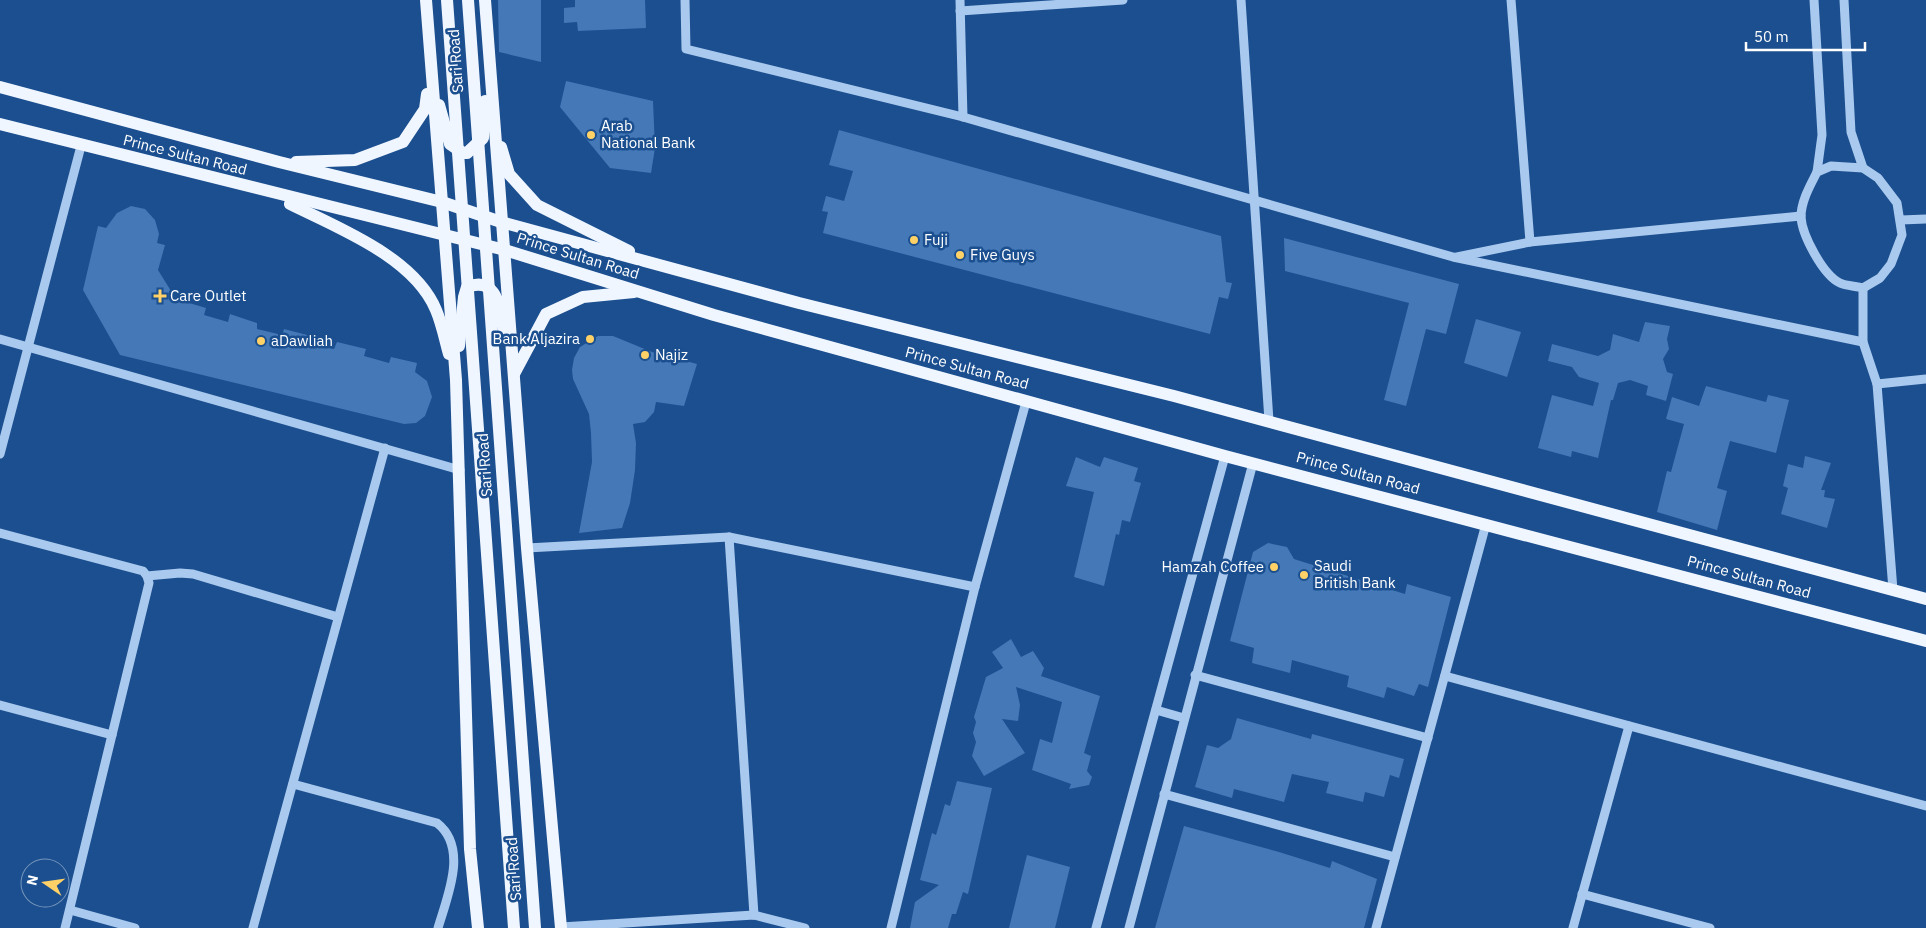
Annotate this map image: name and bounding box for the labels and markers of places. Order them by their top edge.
place label: Arab National Bank [601,116,696,152]
marker: Arab National Bank [585,129,597,141]
place label: Fuji [924,230,948,249]
marker: Fuji [908,234,920,246]
place label: Five Guys [970,245,1035,264]
marker: Five Guys [954,249,966,261]
place label: Care Outlet [170,286,247,305]
marker: Care Outlet [154,290,166,302]
place label: Bank Aljazira [493,329,580,348]
place label: aDawliah [271,331,333,350]
marker: Bank Aljazira [584,333,596,345]
marker: aDawliah [255,335,267,347]
place label: Najiz [655,345,688,364]
marker: Najiz [639,349,651,361]
place label: Saudi British Bank [1314,556,1396,592]
place label: Hamzah Coffee [1162,557,1264,576]
marker: Hamzah Coffee [1268,561,1280,573]
marker: Saudi British Bank [1298,569,1310,581]

